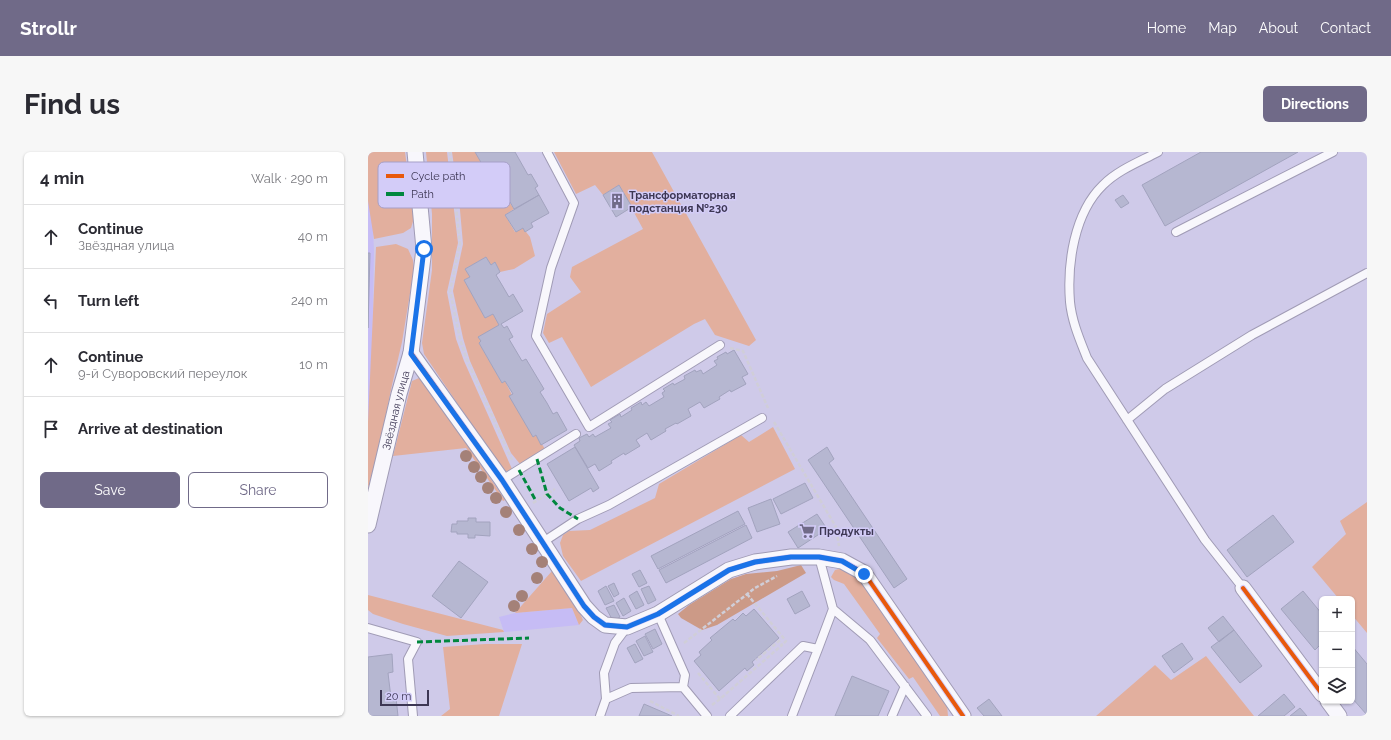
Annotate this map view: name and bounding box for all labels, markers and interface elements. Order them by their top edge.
text: Strollr [20,17,77,39]
text: Home [1147,20,1186,36]
text: Map [1208,20,1237,36]
text: About [1259,20,1298,36]
text: Contact [1320,20,1371,36]
button: Directions [1263,86,1367,122]
text: Find us [24,88,120,121]
legend [378,162,510,208]
text: 4 min [40,168,84,188]
text: Cycle path [411,170,465,183]
text: Walk · 290 m [251,171,328,186]
text: Path [411,188,434,201]
place label: Трансформаторная подстанция №230 [629,189,736,215]
building icon: Трансформаторная подстанция №230 [608,192,626,210]
text: Continue [78,220,143,238]
icon: ahead [40,226,62,248]
text: 40 m [298,229,328,244]
text: Звёздная улица [78,238,174,253]
route start [415,240,433,258]
icon: left [40,290,62,312]
text: Turn left [78,292,139,310]
text: 240 m [291,293,328,308]
text: Continue [78,348,143,366]
icon: ahead [40,354,62,376]
text: 10 m [299,357,328,372]
text: 9-й Суворовский переулок [78,366,248,381]
street label: Звёздная улица [379,369,412,451]
icon: arrive [40,418,62,440]
text: Arrive at destination [78,420,223,438]
button: Save [40,472,180,508]
button: Share [188,472,328,508]
supermarket icon: Продукты [798,522,816,540]
place label: Продукты [819,525,874,538]
route end [855,565,873,583]
map controls [1319,596,1355,704]
button: + [1319,596,1355,632]
button: − [1319,632,1355,668]
button: layers [1319,668,1355,704]
scale bar [380,688,429,707]
text: 20 m [386,690,411,703]

